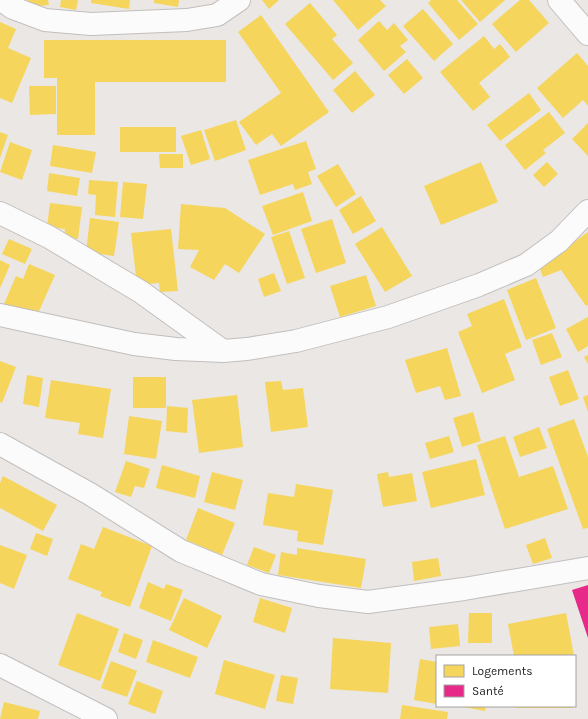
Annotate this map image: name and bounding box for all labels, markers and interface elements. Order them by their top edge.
legend [436,655,576,707]
text: Logements [472,664,533,678]
text: Santé [472,684,504,698]

